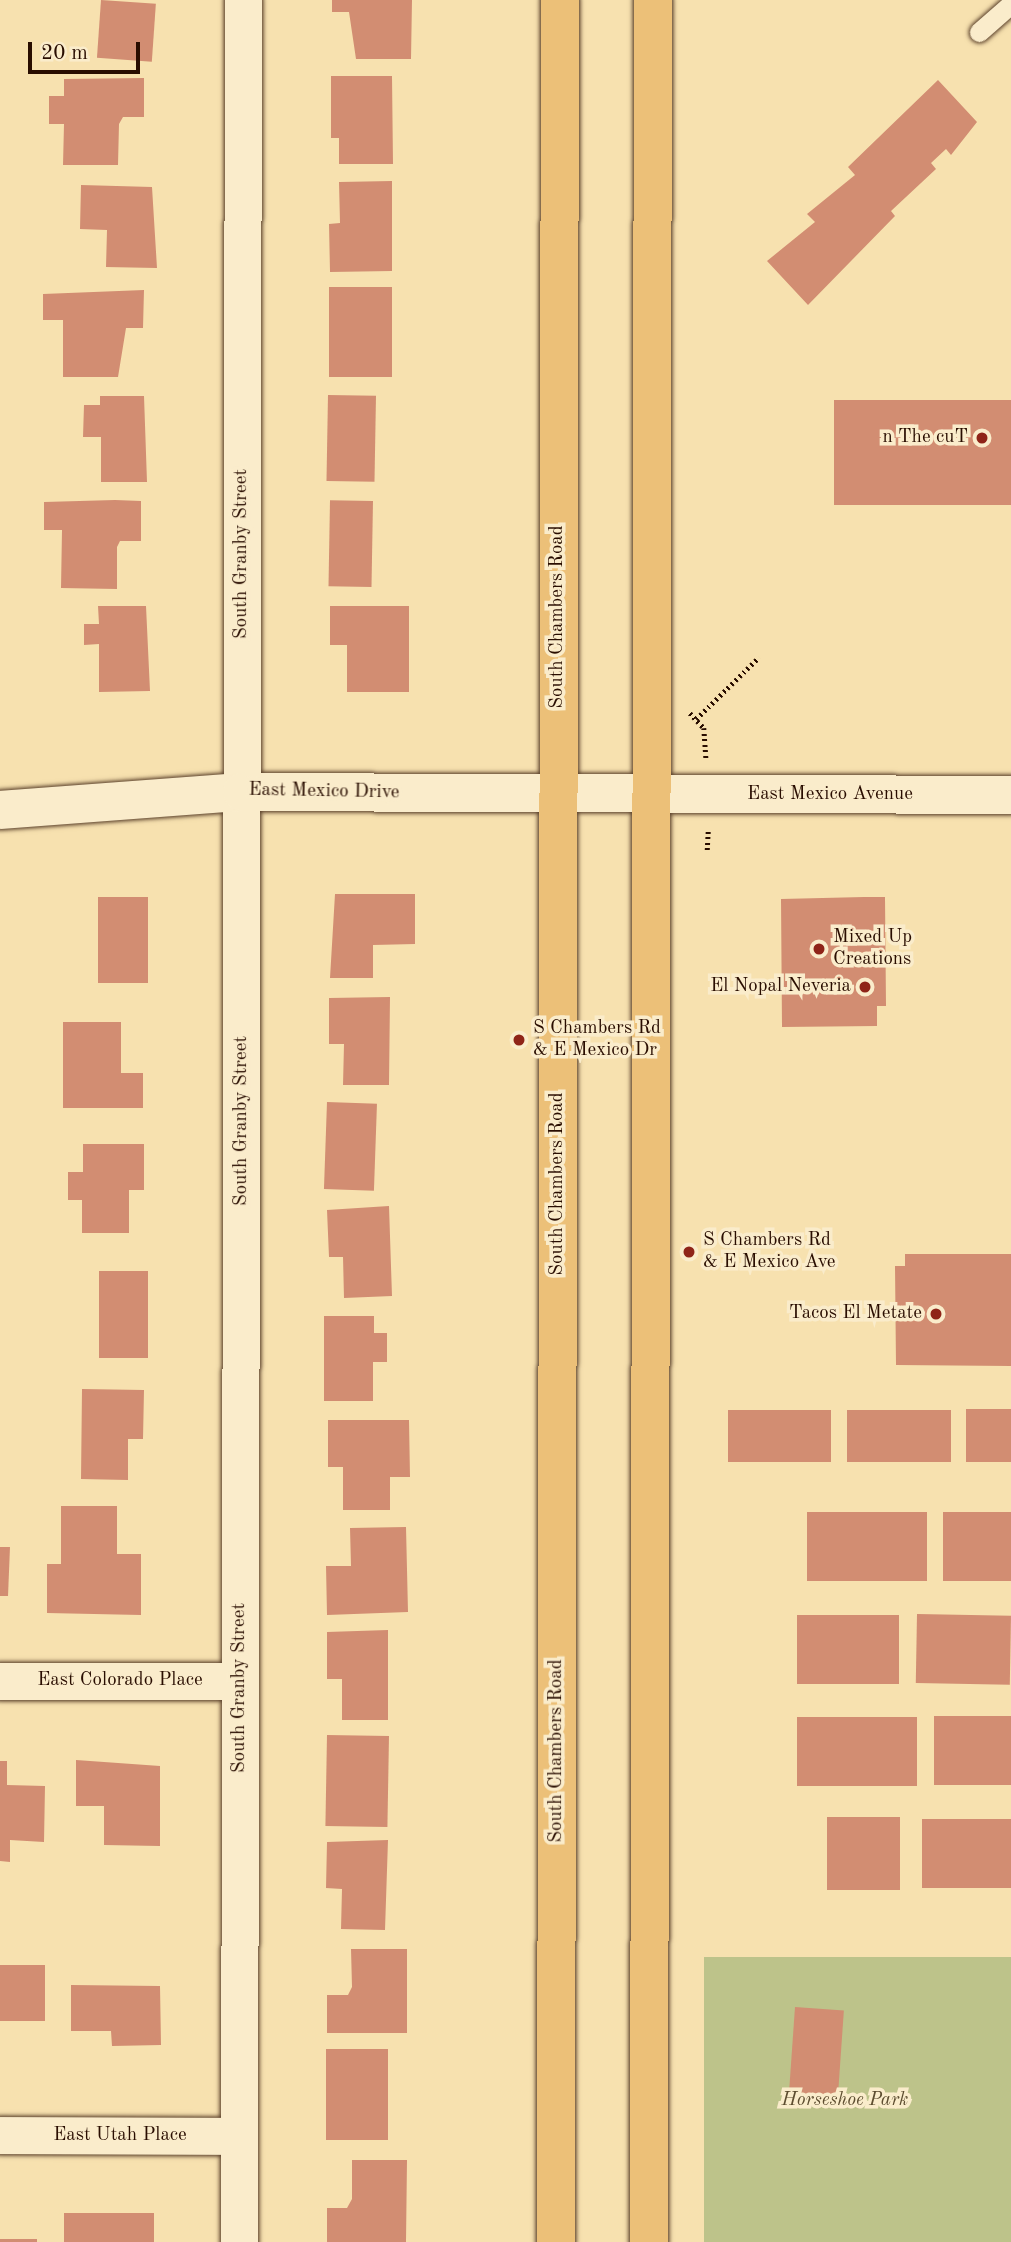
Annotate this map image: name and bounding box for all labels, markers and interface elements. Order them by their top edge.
scale bar [32,28,144,72]
text: 20 m [41,43,88,64]
place label: n The cuT [882,427,968,449]
marker: n The cuT [974,430,990,446]
street label: South Granby Street [231,469,253,639]
street label: South Chambers Road [547,525,569,709]
street label: East Mexico Drive [248,779,400,805]
street label: East Mexico Avenue [747,784,913,806]
place label: Mixed Up Creations [833,927,912,971]
marker: Mixed Up Creations [811,941,827,957]
place label: El Nopal Neveria [710,976,851,998]
marker: El Nopal Neveria [857,979,873,995]
place label: S Chambers Rd & E Mexico Dr [533,1018,661,1062]
marker: S Chambers Rd & E Mexico Dr [511,1032,527,1048]
street label: South Granby Street [231,1036,253,1206]
street label: South Chambers Road [547,1092,569,1276]
place label: S Chambers Rd & E Mexico Ave [703,1230,836,1274]
marker: S Chambers Rd & E Mexico Ave [681,1244,697,1260]
place label: Tacos El Metate [789,1303,922,1325]
marker: Tacos El Metate [928,1306,944,1322]
street label: South Granby Street [229,1603,251,1773]
street label: South Chambers Road [546,1659,568,1843]
street label: East Colorado Place [37,1670,203,1692]
park label: Horseshoe Park [782,2090,908,2112]
street label: East Utah Place [53,2125,187,2147]

